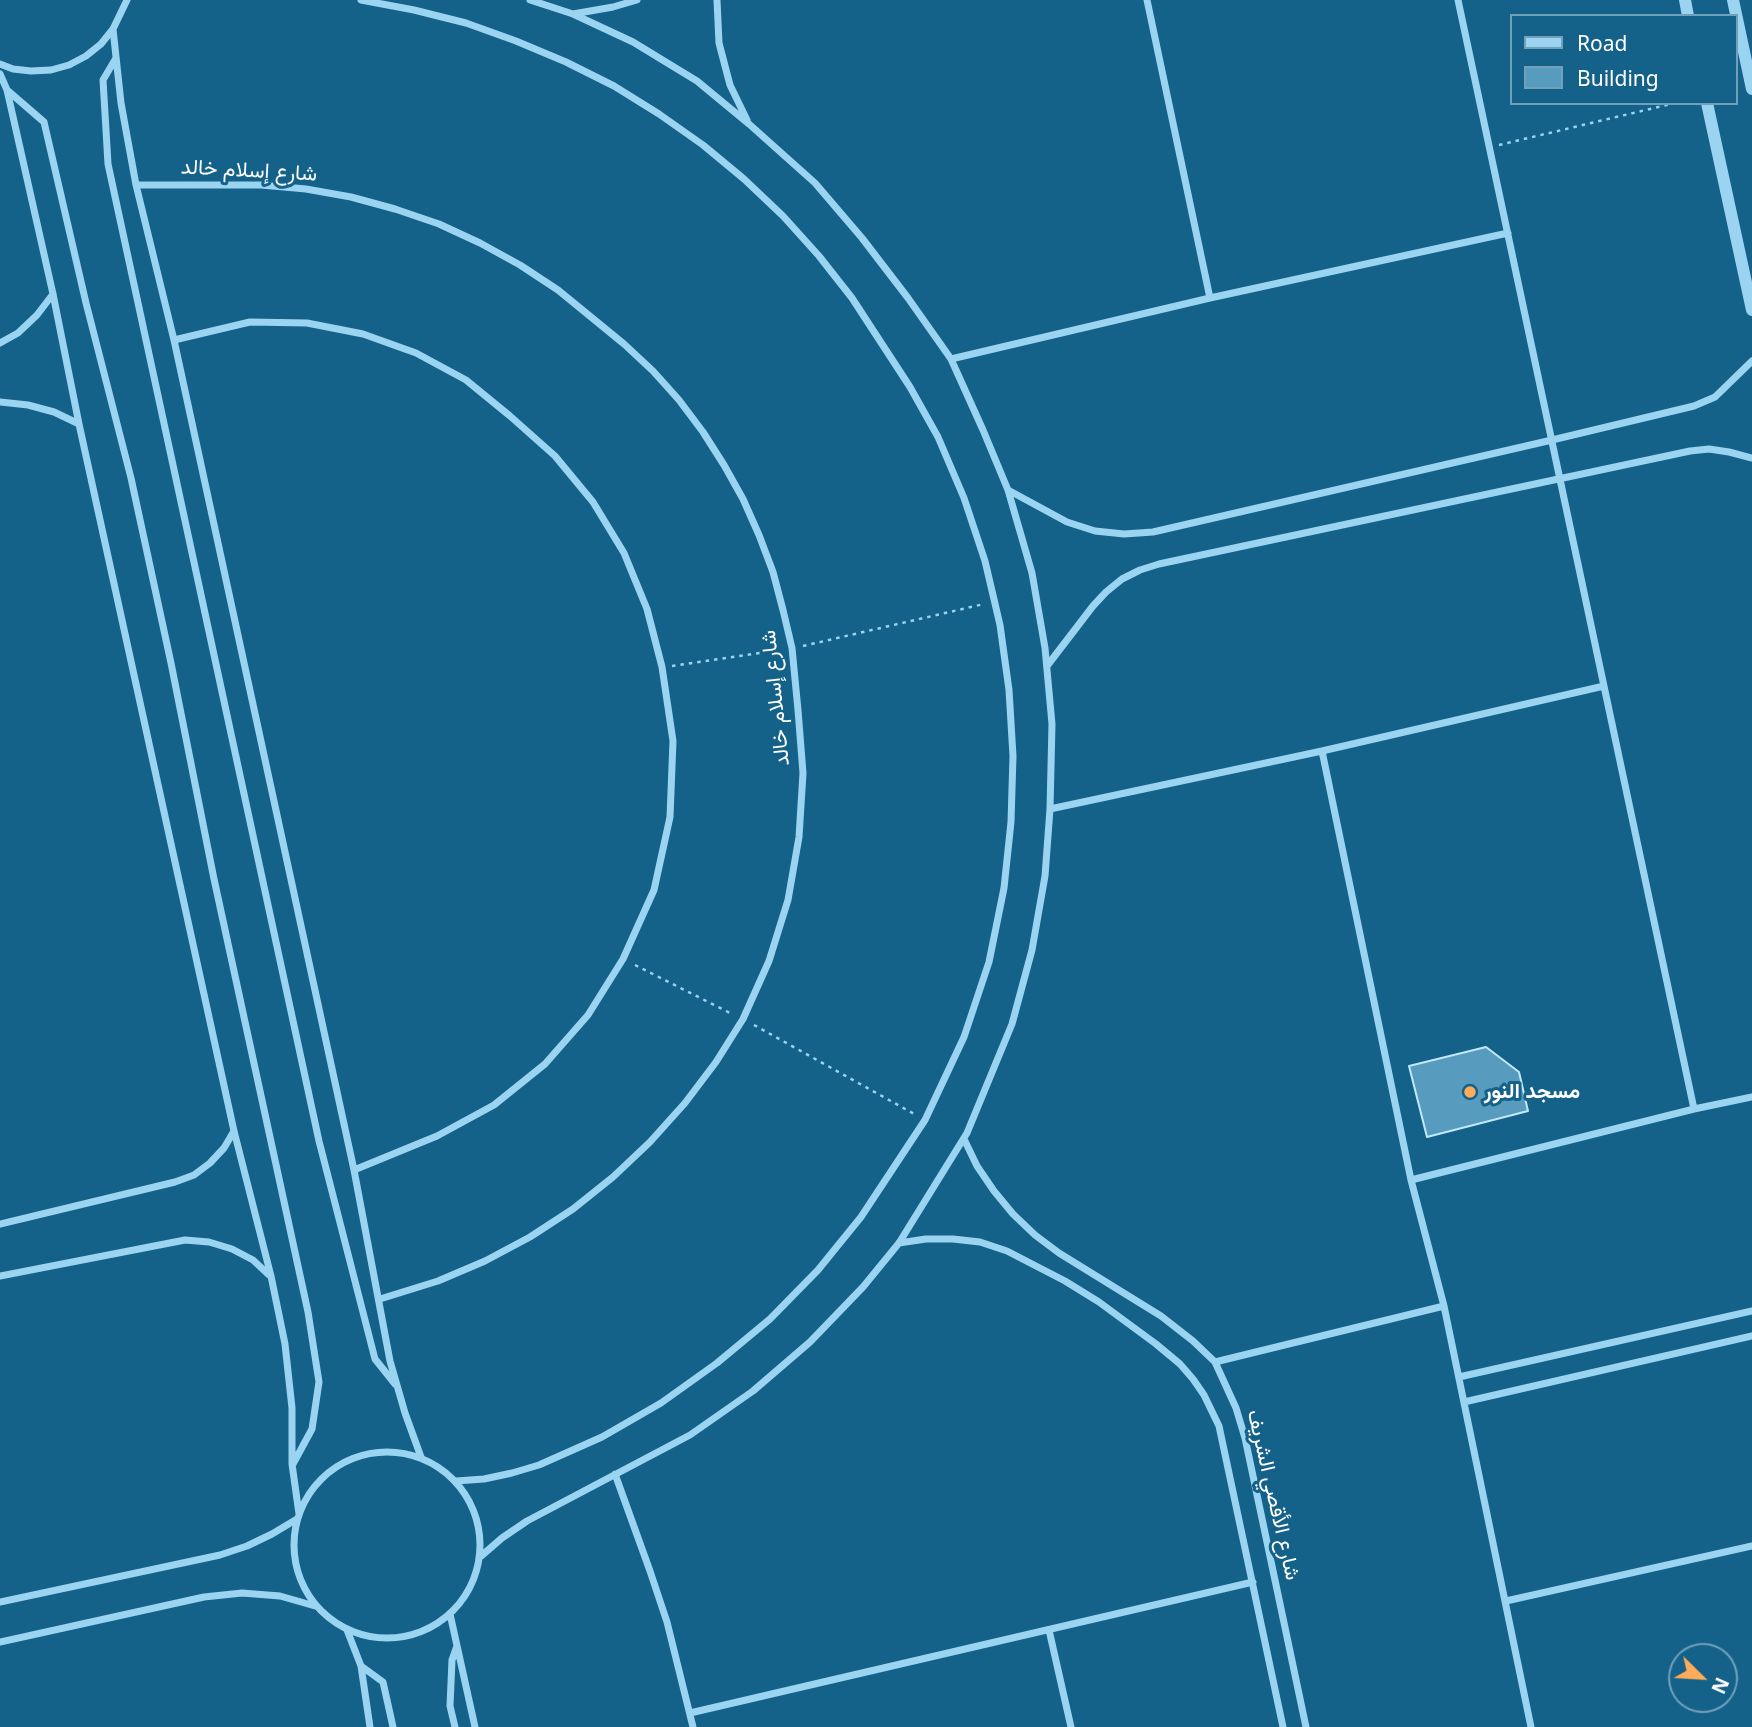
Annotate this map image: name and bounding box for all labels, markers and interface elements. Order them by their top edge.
legend [1510,14,1738,105]
text: Road [1577,29,1627,57]
text: Building [1577,64,1659,92]
street label: شارع إسلام خالد [180,155,318,187]
street label: شارع إسلام خالد [756,629,796,767]
place label: مسجد النور [1484,1079,1580,1105]
marker: مسجد النور [1462,1084,1478,1100]
street label: شارع الأقصي الشريف [1241,1407,1305,1583]
north arrow [1668,1643,1738,1713]
text: N [1705,1673,1735,1698]

